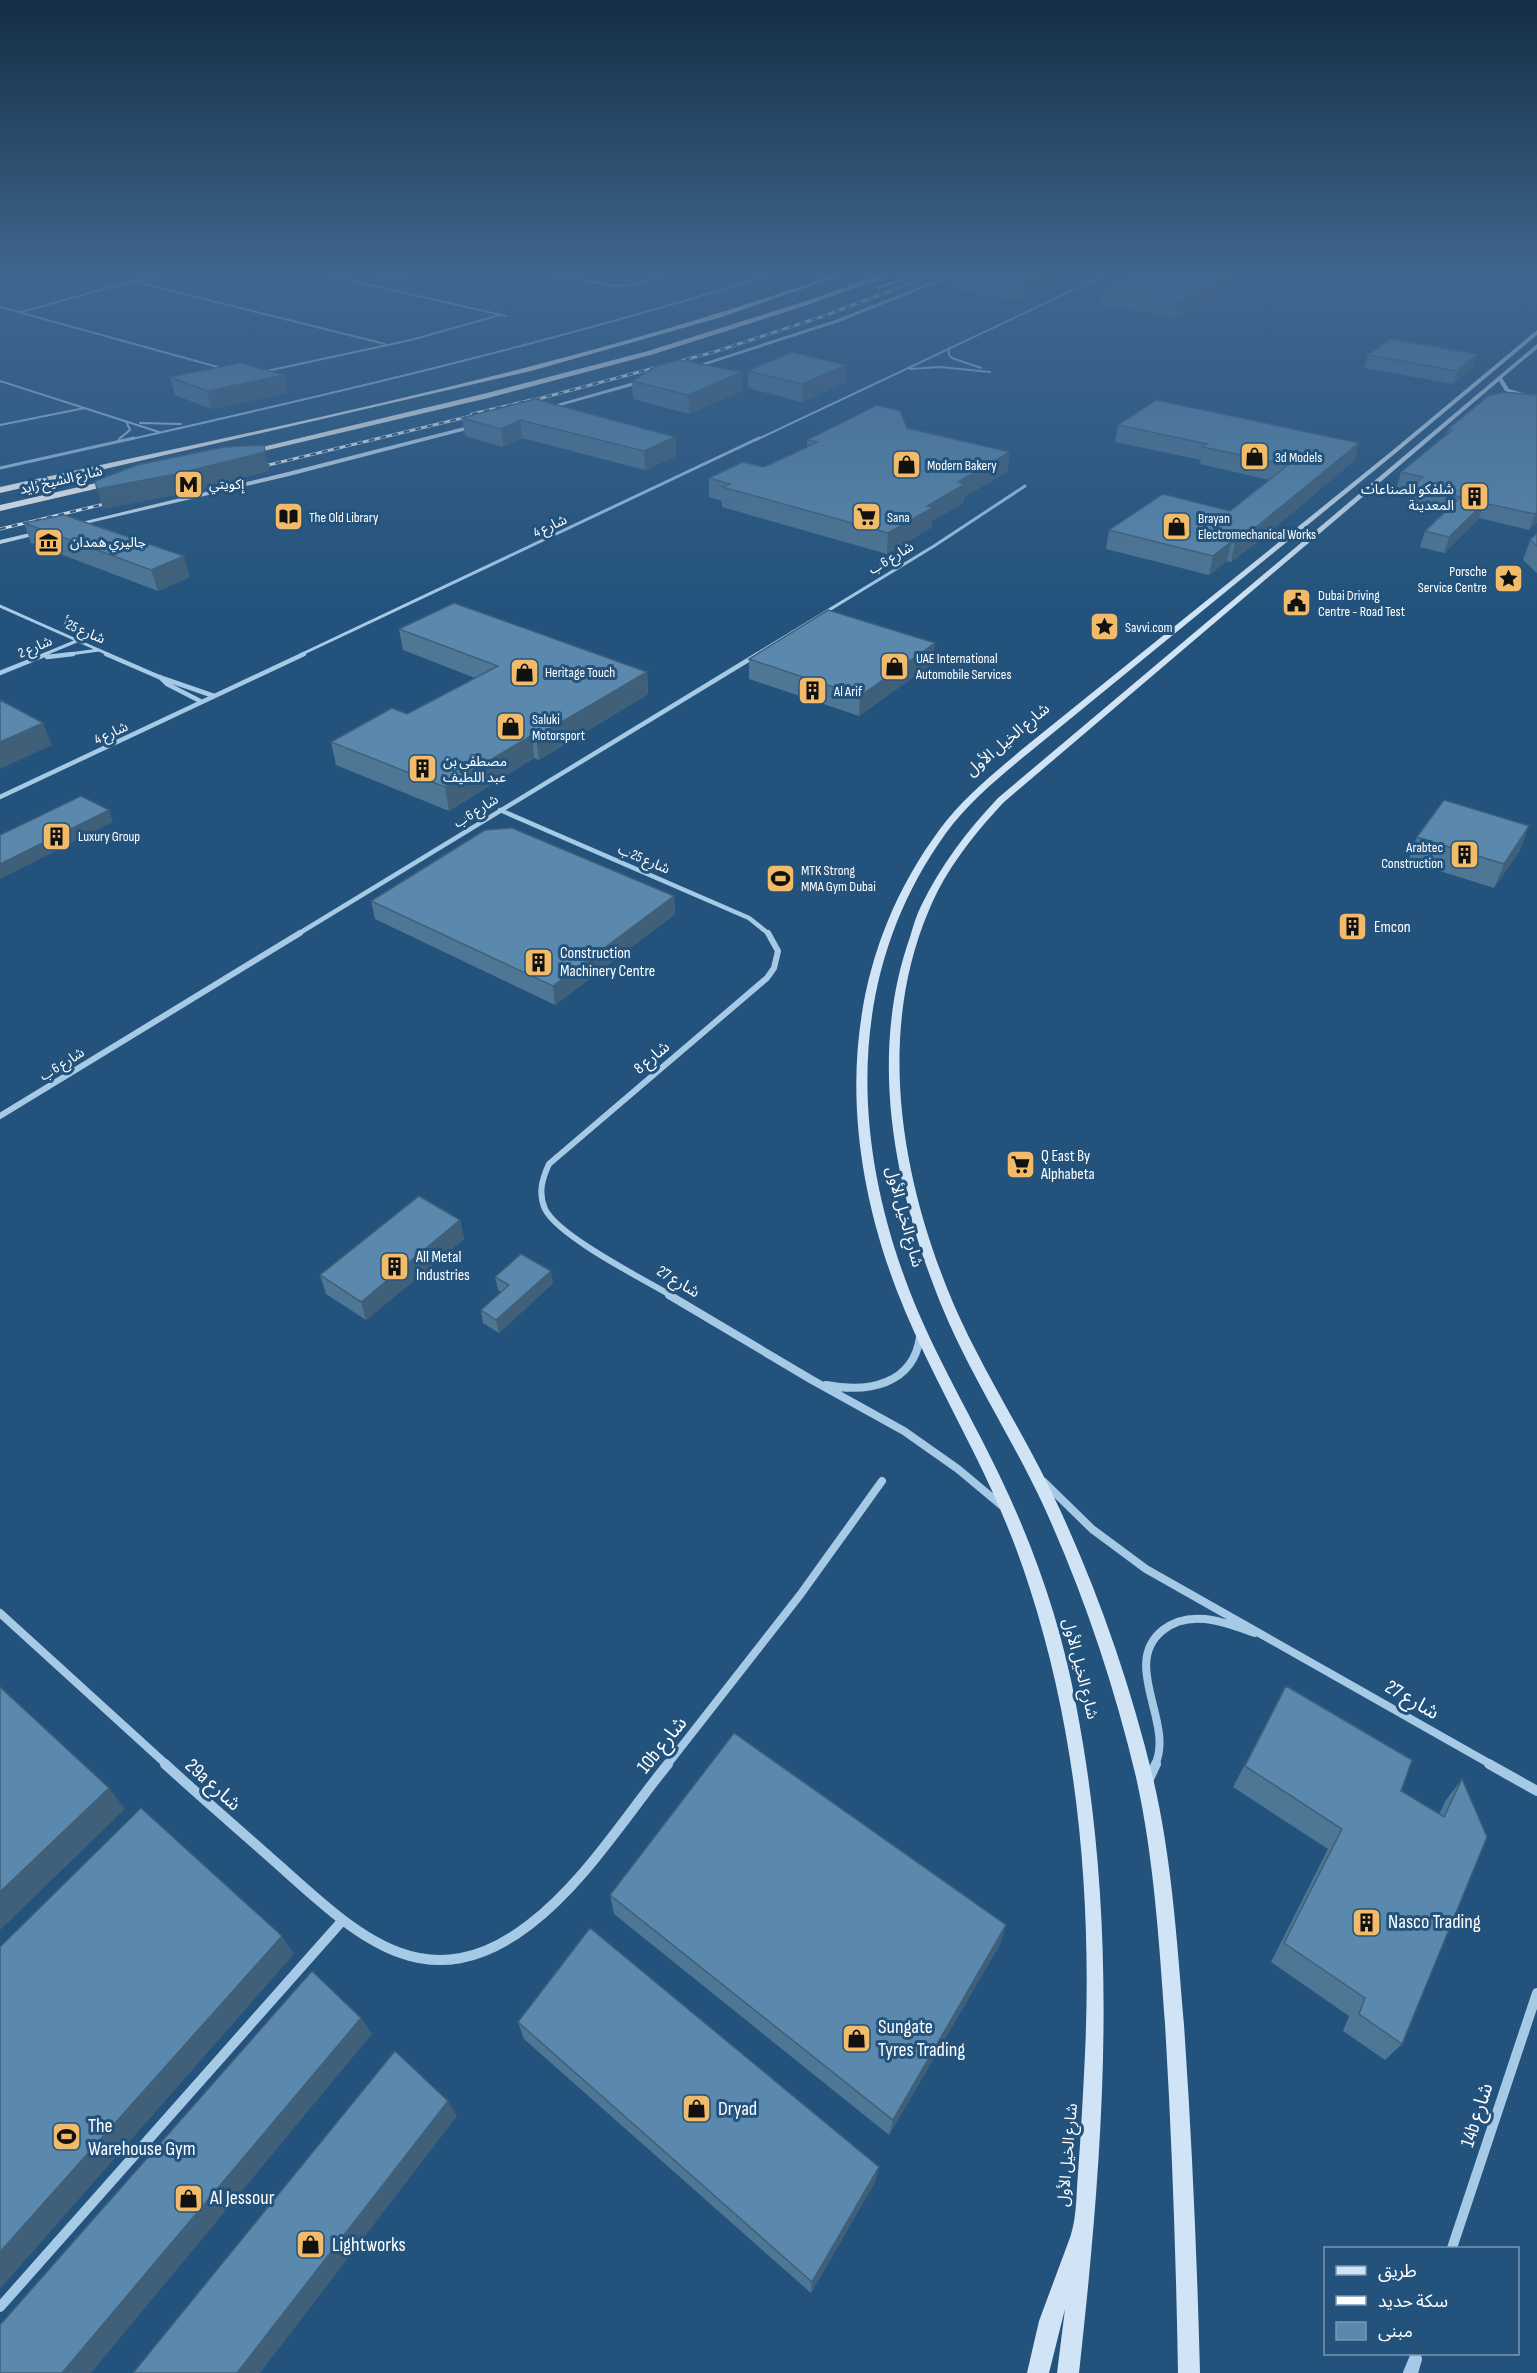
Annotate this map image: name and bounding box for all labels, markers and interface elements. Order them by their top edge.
shop icon: 3d Models [1238,441,1270,473]
shop icon: Modern Bakery [890,449,922,481]
place label: 3d Models [1275,449,1322,466]
place label: Modern Bakery [927,457,997,474]
street label: شارع الشيخ زايد [18,462,105,500]
metro station icon: إكويتي [172,468,204,500]
place label: إكويتي [209,476,245,495]
place label: شلفكو للصناعات المعدينة [1361,481,1454,514]
building icon: شلفكو للصناعات المعدينة [1459,481,1491,513]
library icon: The Old Library [272,501,304,533]
supermarket icon: Sana [850,501,882,533]
place label: The Old Library [309,509,379,526]
place label: Sana [887,509,910,526]
shop icon: Brayan Electromechanical Works [1161,510,1193,542]
place label: Brayan Electromechanical Works [1198,510,1316,543]
street label: شارع 4 [530,511,570,543]
museum icon: جاليري همدان [33,526,65,558]
place label: جاليري همدان [70,534,146,553]
street label: شارع 6ب [865,538,918,580]
place label: Porsche Service Centre [1418,563,1487,596]
place icon: Porsche Service Centre [1492,563,1524,595]
public building icon: Dubai Driving Centre - Road Test [1281,587,1313,619]
place label: Dubai Driving Centre - Road Test [1318,587,1405,620]
place icon: Savvi.com [1088,611,1120,643]
street label: شارع 25أ [59,614,108,649]
place label: Savvi.com [1125,619,1173,636]
street label: شارع 2 [15,632,55,664]
shop icon: UAE International Automobile Services [879,650,911,682]
place label: UAE International Automobile Services [915,650,1011,683]
shop icon: Heritage Touch [508,656,540,688]
place label: Heritage Touch [545,664,615,681]
building icon: Al Arif [797,675,829,707]
place label: Al Arif [833,683,863,700]
street label: شارع الخيل الأول [962,699,1055,782]
shop icon: Saluki Motorsport [495,711,527,743]
place label: Saluki Motorsport [532,711,585,744]
street label: شارع 4 [91,718,131,750]
building icon: مصطفي بن عبد اللطيف [406,753,438,785]
place label: مصطفي بن عبد اللطيف [443,753,507,786]
street label: شارع 6ب [450,791,503,833]
building icon: Luxury Group [41,820,73,852]
place label: Luxury Group [78,828,140,845]
place label: Arabtec Construction [1381,839,1443,872]
building icon: Arabtec Construction [1448,839,1480,871]
street label: شارع 25ب [615,840,673,879]
sports icon: MTK Strong MMA Gym Dubai [764,862,796,894]
place label: MTK Strong MMA Gym Dubai [801,862,876,895]
building icon: Emcon [1337,911,1369,943]
place label: Emcon [1374,918,1411,937]
place label: Construction Machinery Centre [560,944,655,981]
building icon: Construction Machinery Centre [523,946,555,978]
street label: شارع 8 [630,1038,675,1080]
street label: شارع 6ب [36,1044,89,1086]
place label: Q East By Alphabeta [1040,1147,1095,1184]
supermarket icon: Q East By Alphabeta [1004,1149,1036,1181]
street label: شارع الخيل الأول [879,1165,927,1270]
place label: All Metal Industries [415,1248,470,1285]
building icon: All Metal Industries [379,1250,411,1282]
street label: شارع 27 [652,1262,703,1304]
street label: شارع الخيل الأول [1056,1616,1102,1722]
street label: شارع 27 [1380,1675,1443,1727]
street label: 10b شارع [632,1712,694,1780]
street label: 29a شارع [179,1754,246,1818]
building icon: Nasco Trading [1351,1906,1383,1938]
place label: Nasco Trading [1388,1910,1481,1934]
place label: Sungate Tyres Trading [878,2015,965,2062]
shop icon: Sungate Tyres Trading [841,2023,873,2055]
street label: 14b شارع [1455,2080,1500,2151]
shop icon: Dryad [681,2093,713,2125]
place label: Dryad [718,2097,757,2121]
street label: شارع الخيل الأول [1054,2103,1084,2208]
place label: The Warehouse Gym [88,2114,196,2161]
sports icon: The Warehouse Gym [51,2121,83,2153]
shop icon: Al Jessour [173,2182,205,2214]
place label: Al Jessour [209,2186,275,2210]
shop icon: Lightworks [295,2229,327,2261]
place label: Lightworks [332,2233,406,2257]
legend [1324,2247,1519,2355]
text: طريق [1378,2261,1417,2282]
text: سكة حديد [1378,2291,1448,2312]
text: مبنى [1378,2321,1413,2342]

